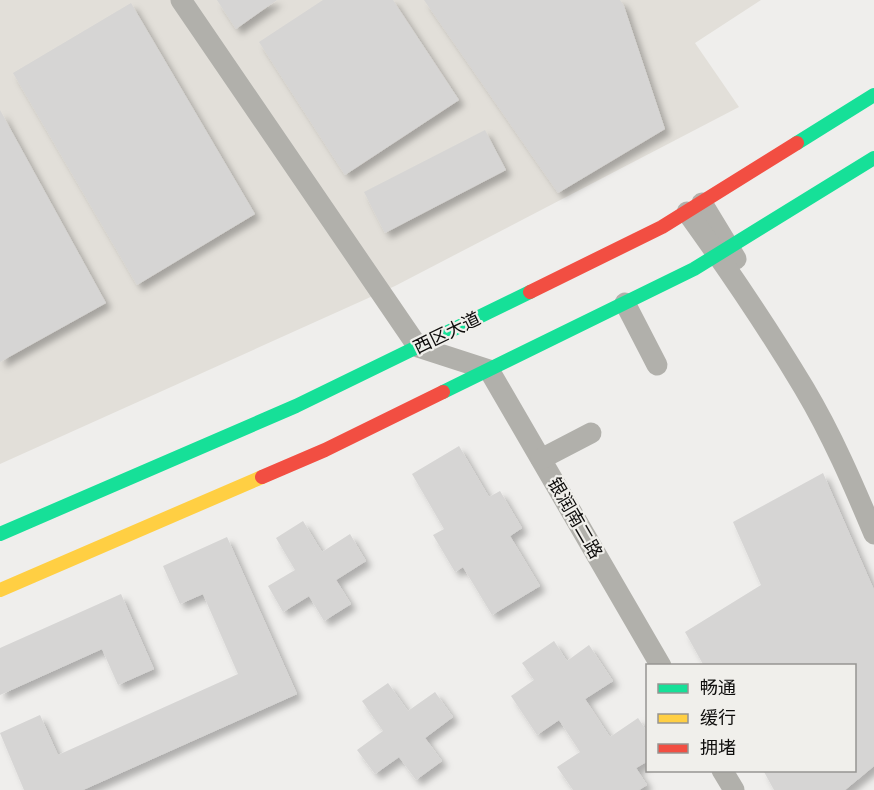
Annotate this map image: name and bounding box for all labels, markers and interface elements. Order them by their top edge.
street label: 西区大道 [410,307,484,359]
street label: 银润南二路 [543,474,607,562]
legend [646,664,856,772]
text: 畅通 [700,677,736,699]
text: 缓行 [700,707,736,729]
text: 拥堵 [700,737,736,759]

